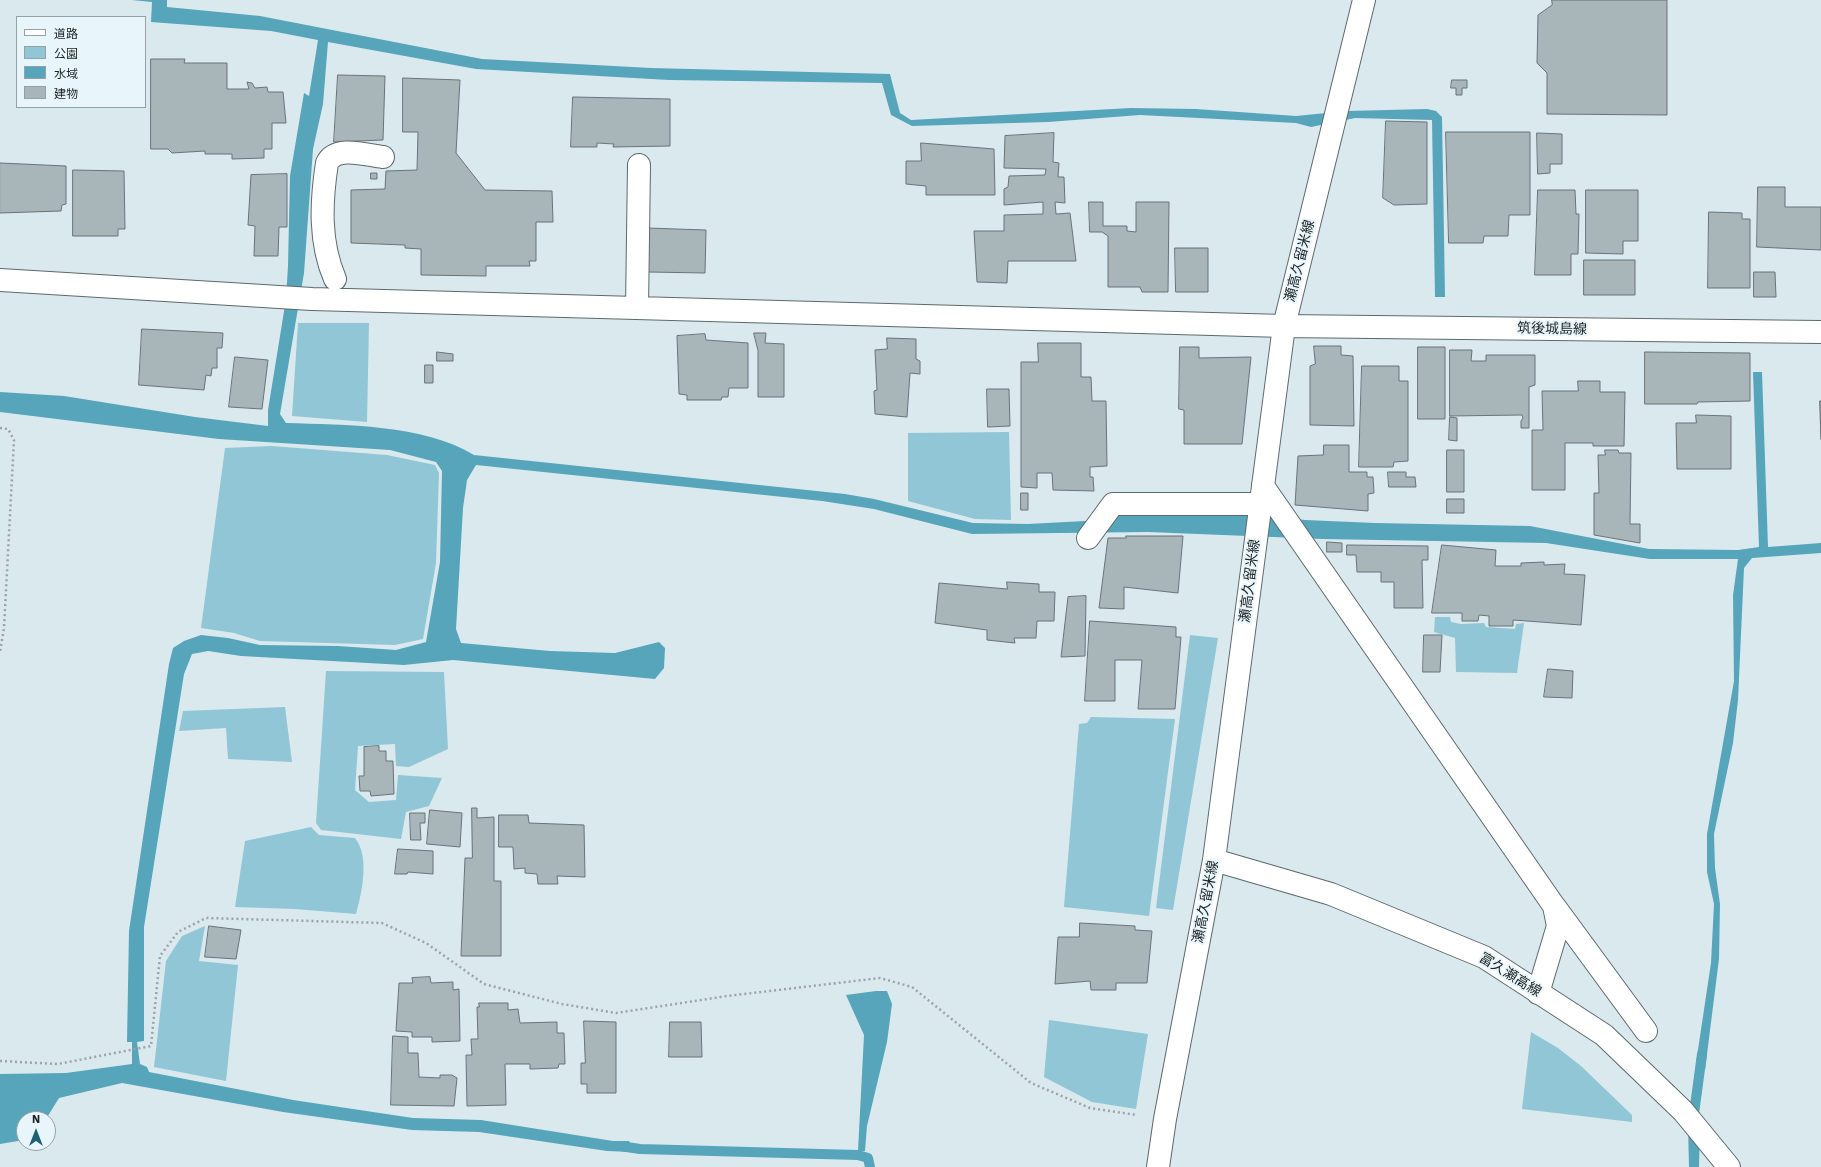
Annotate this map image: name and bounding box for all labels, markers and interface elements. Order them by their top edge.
legend [16,16,146,108]
text: 道路 [54,27,78,41]
text: 公園 [54,47,78,61]
text: 水域 [54,67,78,81]
text: 建物 [54,87,78,101]
street label: 瀬高久留米線 [1282,218,1318,304]
street label: 筑後城島線 [1517,320,1587,338]
street label: 瀬高久留米線 [1237,538,1263,624]
street label: 瀬高久留米線 [1190,859,1222,945]
street label: 富久瀬高線 [1476,949,1544,1001]
north arrow [16,1111,56,1151]
text: N [32,1113,40,1126]

